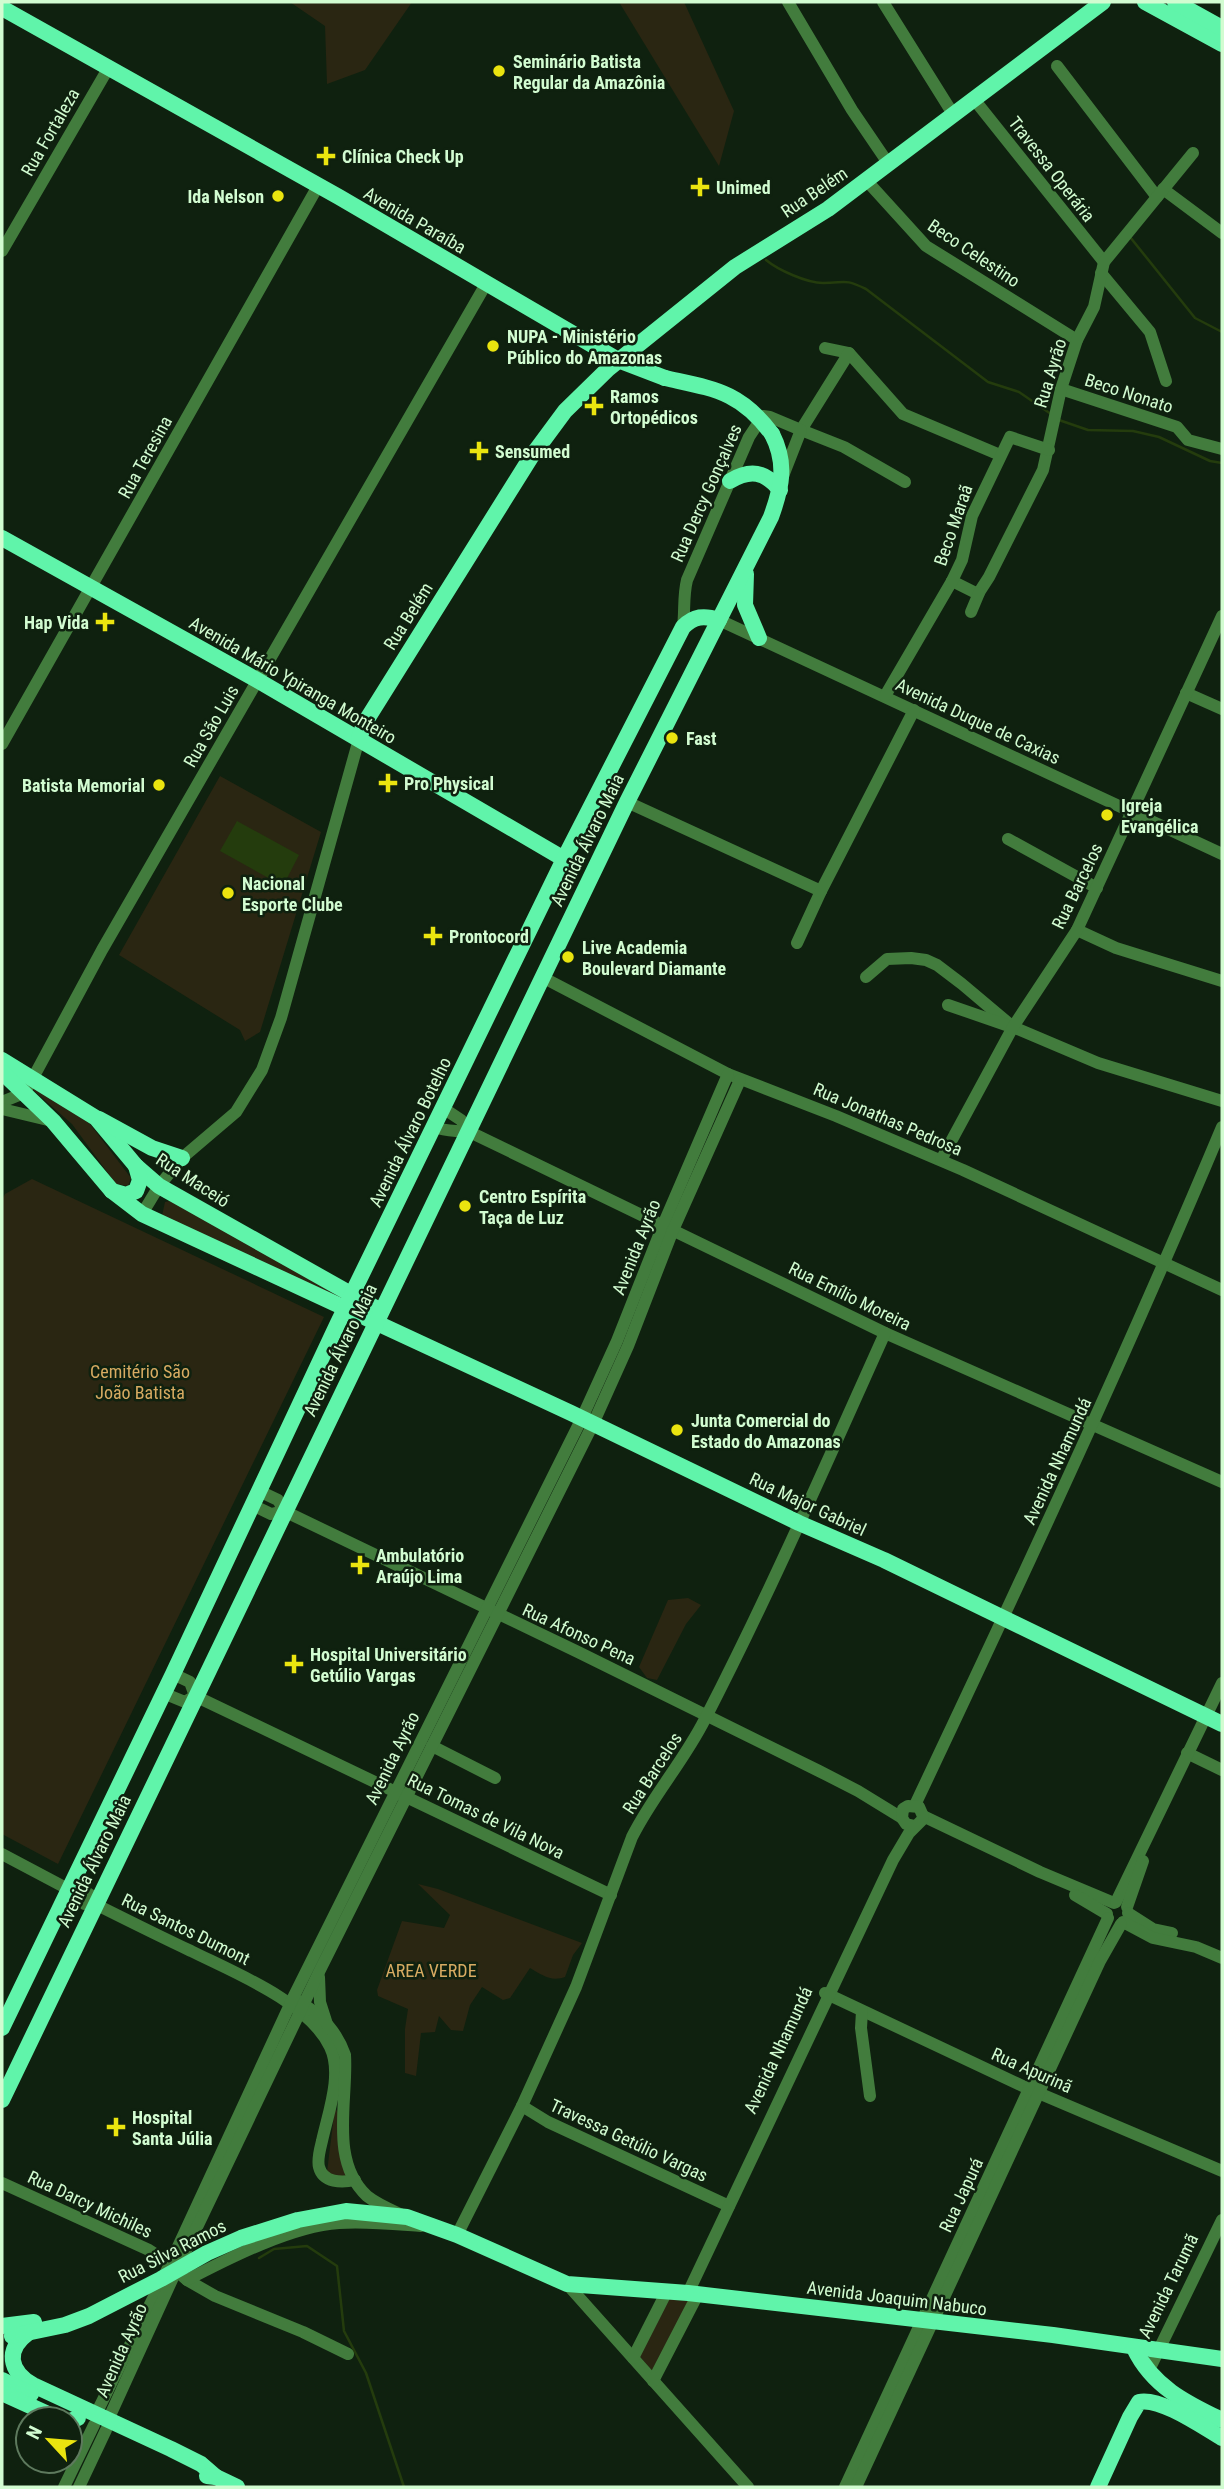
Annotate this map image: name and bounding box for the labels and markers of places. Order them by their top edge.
place label: Seminário Batista Regular da Amazônia [513,51,665,93]
marker: Seminário Batista Regular da Amazônia [491,63,507,79]
marker: Clínica Check Up [316,146,336,166]
place label: Clínica Check Up [342,146,464,167]
marker: Unimed [690,177,710,197]
place label: Unimed [716,177,771,198]
place label: Ida Nelson [187,186,264,207]
marker: Ida Nelson [270,188,286,204]
place label: NUPA - Ministério Público do Amazonas [507,326,662,368]
marker: NUPA - Ministério Público do Amazonas [485,338,501,354]
place label: Ramos Ortopédicos [610,386,698,428]
marker: Ramos Ortopédicos [584,396,604,416]
marker: Sensumed [469,441,489,461]
place label: Sensumed [495,441,570,462]
place label: Hap Vida [24,612,89,633]
marker: Hap Vida [95,612,115,632]
place label: Fast [686,728,717,749]
marker: Fast [664,730,680,746]
marker: Pro Physical [378,773,398,793]
place label: Pro Physical [404,773,494,794]
place label: Batista Memorial [22,775,145,796]
marker: Batista Memorial [151,777,167,793]
place label: Igreja Evangélica [1121,795,1198,837]
marker: Igreja Evangélica [1099,807,1115,823]
place label: Nacional Esporte Clube [242,873,343,915]
marker: Nacional Esporte Clube [220,885,236,901]
marker: Prontocord [423,926,443,946]
place label: Prontocord [449,926,529,947]
place label: Live Academia Boulevard Diamante [582,937,727,979]
marker: Live Academia Boulevard Diamante [560,949,576,965]
place label: Centro Espírita Taça de Luz [479,1186,586,1228]
marker: Centro Espírita Taça de Luz [457,1198,473,1214]
place label: Junta Comercial do Estado do Amazonas [691,1410,841,1452]
marker: Junta Comercial do Estado do Amazonas [669,1422,685,1438]
place label: Ambulatório Araújo Lima [376,1545,464,1587]
marker: Ambulatório Araújo Lima [350,1555,370,1575]
place label: Hospital Universitário Getúlio Vargas [310,1644,467,1686]
marker: Hospital Universitário Getúlio Vargas [284,1654,304,1674]
place label: Hospital Santa Júlia [132,2107,212,2149]
marker: Hospital Santa Júlia [106,2117,126,2137]

